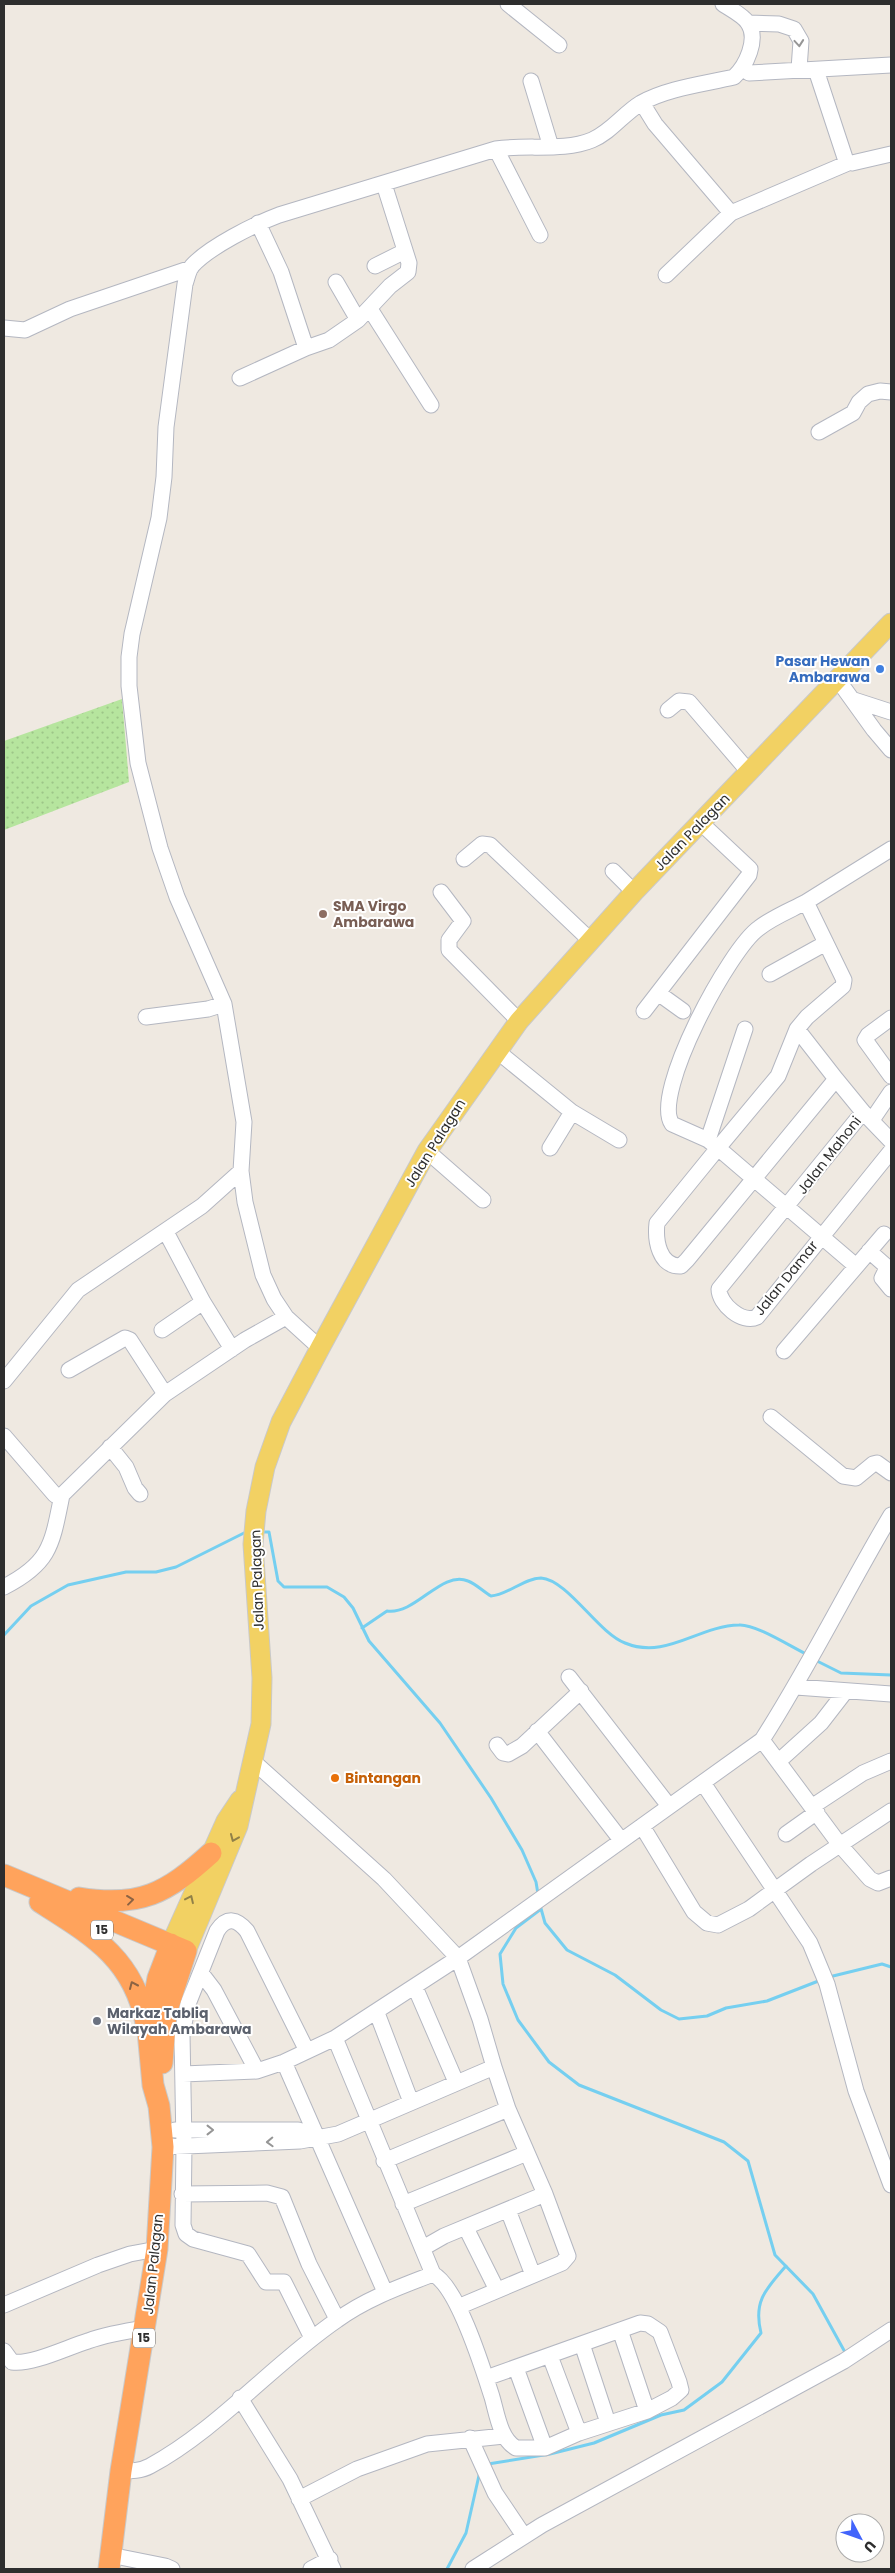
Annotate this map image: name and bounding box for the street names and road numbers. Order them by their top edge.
street label: Jalan Palagan [650,789,734,875]
street label: Jalan Palagan [400,1095,470,1191]
street label: Jalan Mahoni [792,1112,866,1198]
street label: Jalan Damar [750,1236,822,1320]
street label: Jalan Palagan [245,1529,269,1631]
road number: 15 [91,1920,113,1940]
street label: Jalan Palagan [138,2213,168,2315]
road number: 15 [133,2328,155,2348]

